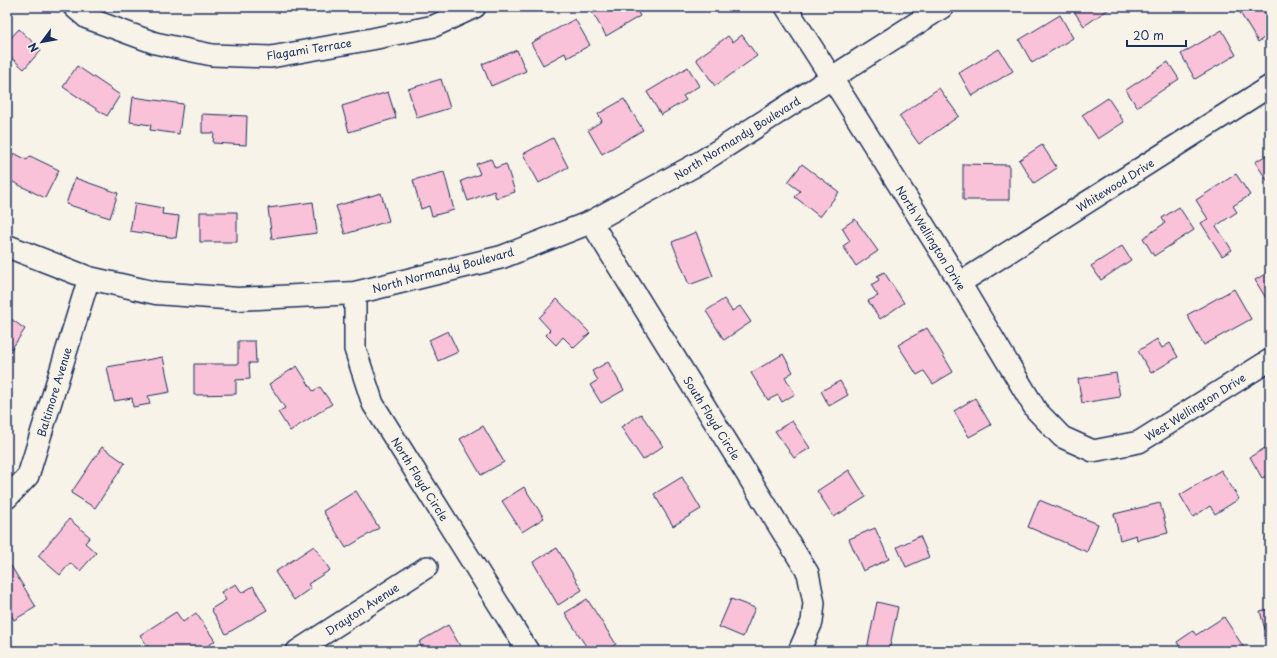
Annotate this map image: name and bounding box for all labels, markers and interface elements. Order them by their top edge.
north arrow [22,22,62,62]
scale bar [1127,22,1186,48]
text: 20 m [1133,26,1164,44]
street label: Flagami Terrace [265,34,353,64]
text: N [23,39,43,56]
street label: North Normandy Boulevard [671,92,804,184]
street label: Whitewood Drive [1073,154,1157,216]
street label: North Wellington Drive [892,182,970,294]
street label: North Normandy Boulevard [370,243,516,297]
street label: Baltimore Avenue [32,345,76,439]
street label: West Wellington Drive [1141,369,1249,445]
street label: South Floyd Circle [679,373,745,463]
street label: North Floyd Circle [387,434,453,524]
street label: Drayton Avenue [322,579,402,639]

